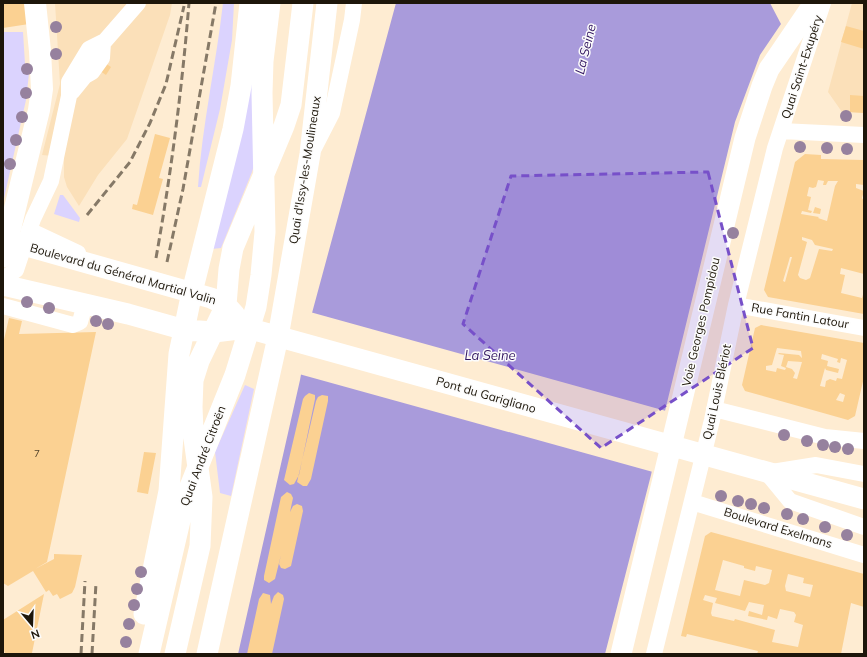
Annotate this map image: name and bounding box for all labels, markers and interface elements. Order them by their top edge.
street label: Quai Saint-Exupéry [778,12,826,121]
water label: La Seine [571,22,599,76]
street label: Quai d'Issy-les-Moulineaux [285,94,324,245]
street label: Boulevard du Général Martial Valin [28,240,218,307]
street label: Voie Georges Pompidou [678,256,723,388]
street label: Rue Fantin Latour [750,300,851,332]
street label: Quai Louis Blériot [699,343,734,441]
water label: La Seine [464,347,516,363]
street label: Pont du Garigliano [434,373,538,416]
street label: Quai André Citroën [176,404,229,508]
house number: 7 [34,447,40,460]
street label: Boulevard Exelmans [722,504,834,551]
north arrow [12,605,52,645]
text: N [29,626,41,642]

